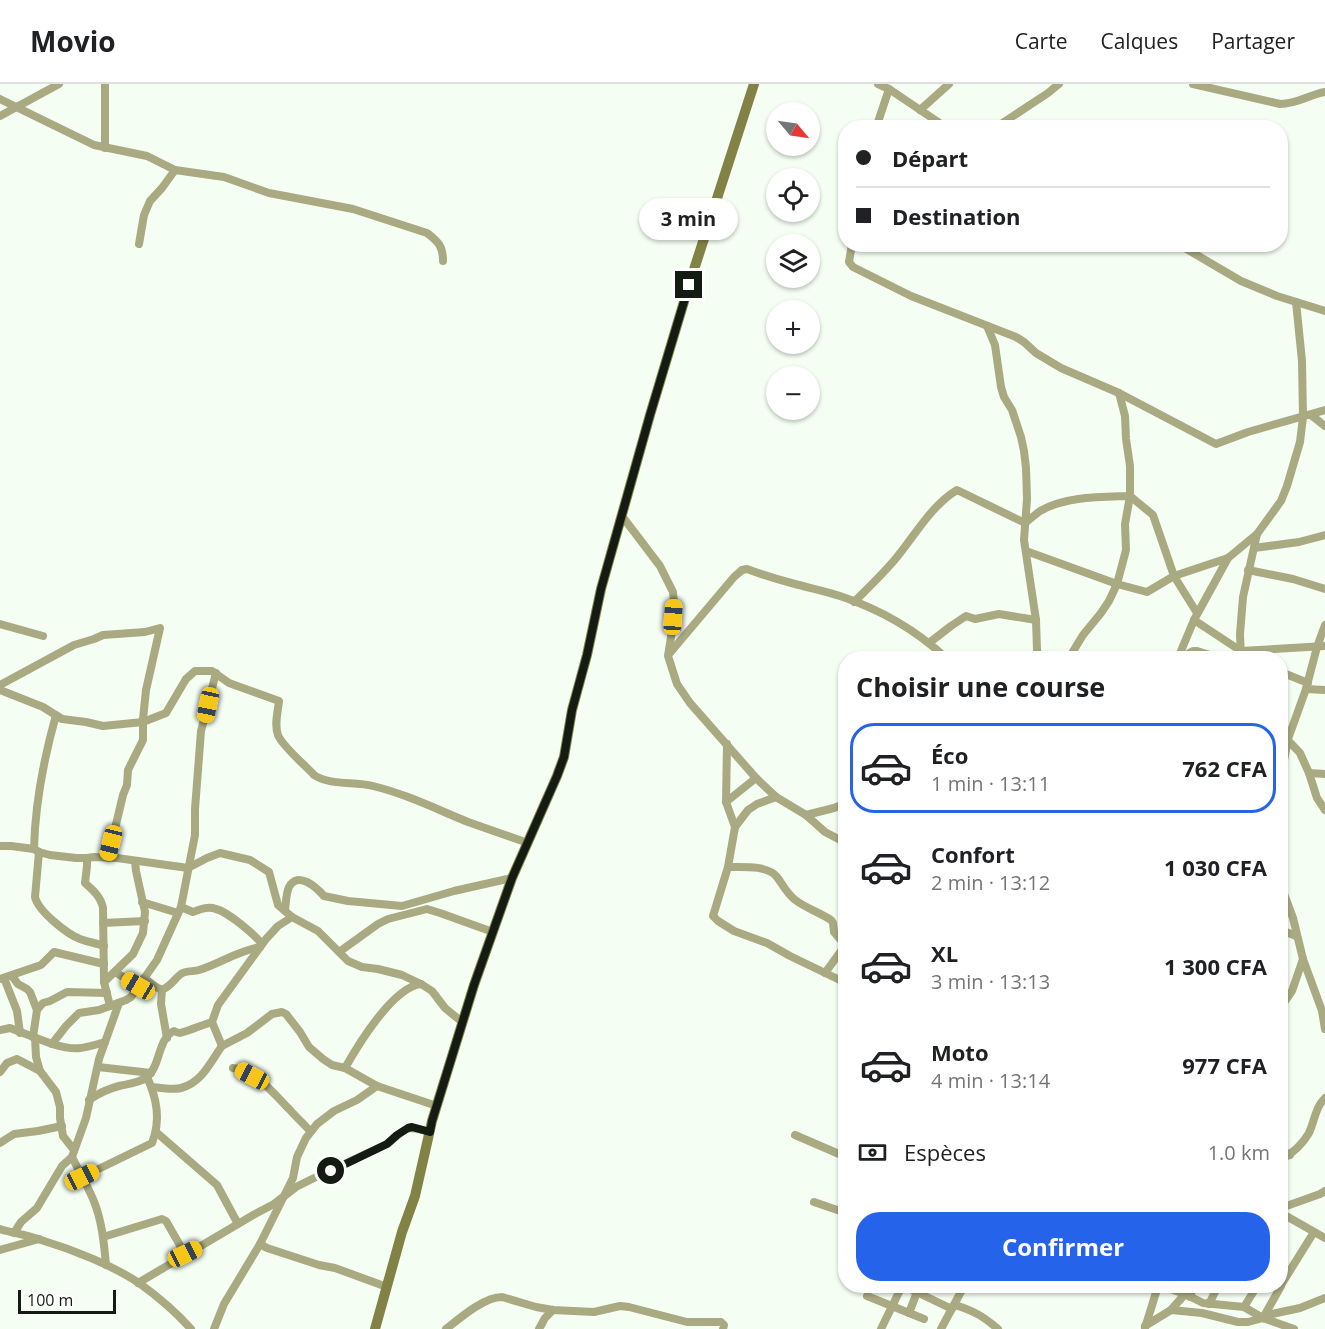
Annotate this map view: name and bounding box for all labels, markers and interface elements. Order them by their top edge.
text: Movio [30,22,116,60]
text: Carte [1015,27,1067,55]
text: Calques [1100,27,1178,55]
text: Partager [1211,27,1295,55]
north arrow [766,102,820,156]
map controls [766,102,820,420]
text: Départ [892,143,968,173]
button: locate [766,168,820,222]
callout: 3 min [640,198,738,240]
text: Destination [892,201,1021,231]
text: 3 min [661,205,716,232]
button: layers [766,234,820,288]
route end [675,271,702,298]
button: + [766,300,820,354]
button: − [766,366,820,420]
car [663,598,683,636]
text: Choisir une course [856,668,1105,705]
car [195,686,221,724]
text: Éco [931,740,968,770]
icon: car [859,741,913,795]
text: 762 CFA [1182,753,1267,783]
text: 1 min · 13:11 [931,770,1050,797]
car [98,823,124,863]
text: Confort [931,839,1015,869]
icon: car [859,840,913,894]
text: 1 030 CFA [1164,852,1267,882]
text: 2 min · 13:12 [931,869,1050,896]
text: XL [931,938,958,968]
icon: car [859,939,913,993]
text: 1 300 CFA [1164,951,1267,981]
text: 3 min · 13:13 [931,968,1050,995]
car [118,969,158,1003]
text: Moto [931,1037,989,1067]
icon: car [859,1038,913,1092]
text: 977 CFA [1182,1050,1267,1080]
car [232,1060,272,1092]
text: 4 min · 13:14 [931,1067,1050,1094]
icon: cash [856,1136,889,1169]
text: Espèces [904,1137,986,1167]
text: 1.0 km [1208,1139,1270,1166]
route start [317,1157,344,1184]
car [62,1161,102,1193]
button: Confirmer [856,1212,1270,1281]
car [165,1238,205,1270]
scale bar [18,1287,116,1314]
text: 100 m [27,1289,73,1311]

